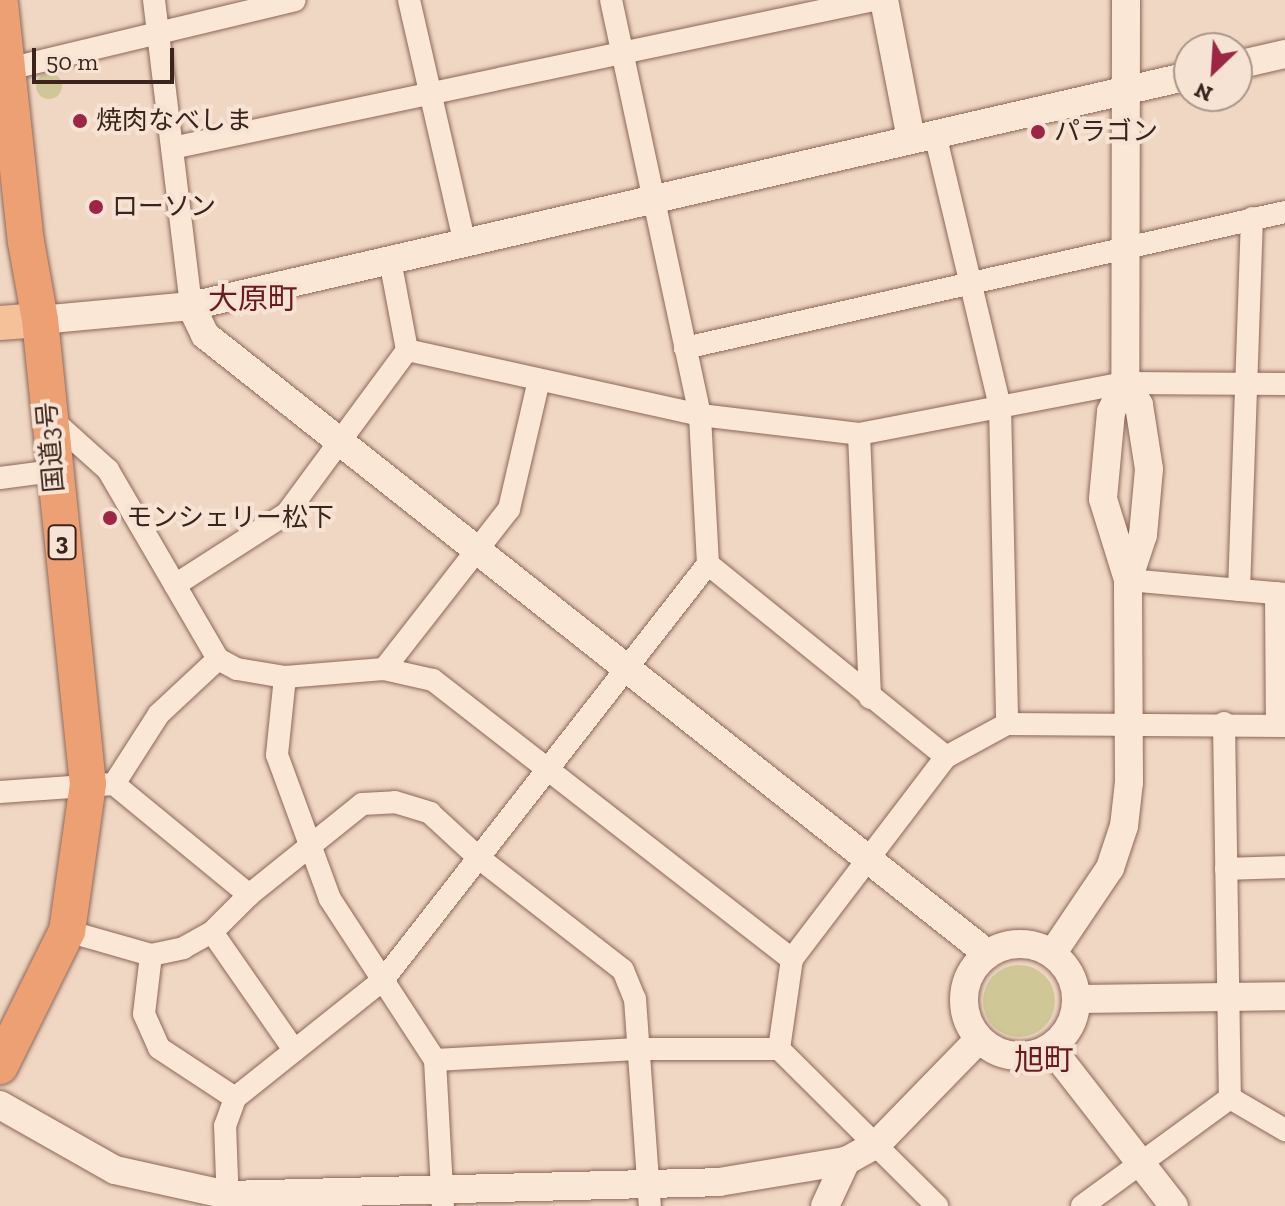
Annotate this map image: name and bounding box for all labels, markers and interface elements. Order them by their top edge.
scale bar [36,32,178,82]
north arrow [1173,32,1253,112]
text: 50 m [46,47,98,76]
text: N [1190,77,1217,108]
place label: 焼肉なべしま [96,105,252,137]
marker: 焼肉なべしま [71,112,89,130]
place label: パラゴン [1054,116,1158,148]
marker: パラゴン [1029,123,1047,141]
place label: ローソン [112,191,216,223]
marker: ローソン [87,198,105,216]
district label: 大原町 [208,281,298,317]
street label: 国道3号 [32,400,70,494]
place label: モンシェリー松下 [126,502,334,534]
marker: モンシェリー松下 [101,509,119,527]
road number: 3 [46,522,78,562]
district label: 旭町 [1014,1042,1074,1078]

